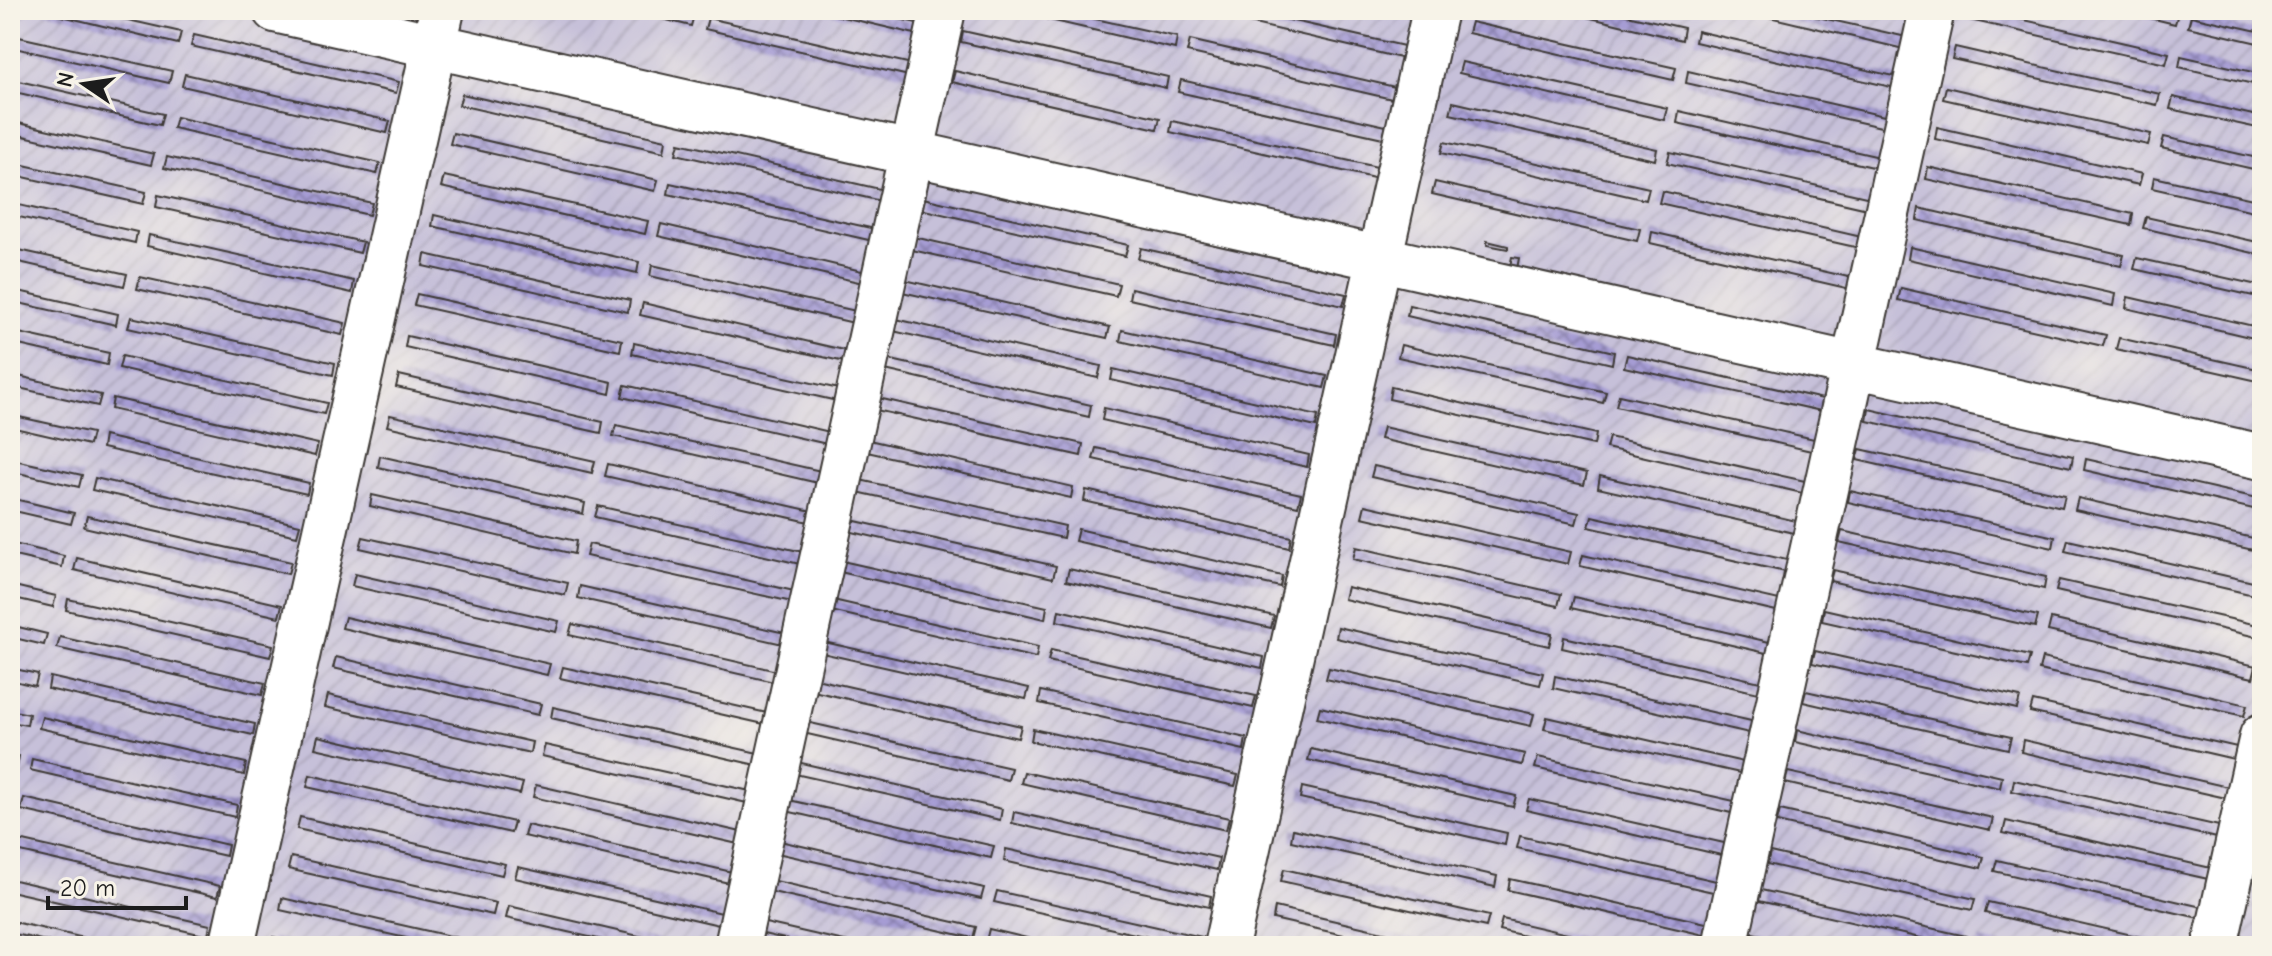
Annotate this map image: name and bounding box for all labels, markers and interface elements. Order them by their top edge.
north arrow [44,44,124,124]
text: N [51,70,80,90]
scale bar [48,860,186,910]
text: 20 m [60,874,115,902]

